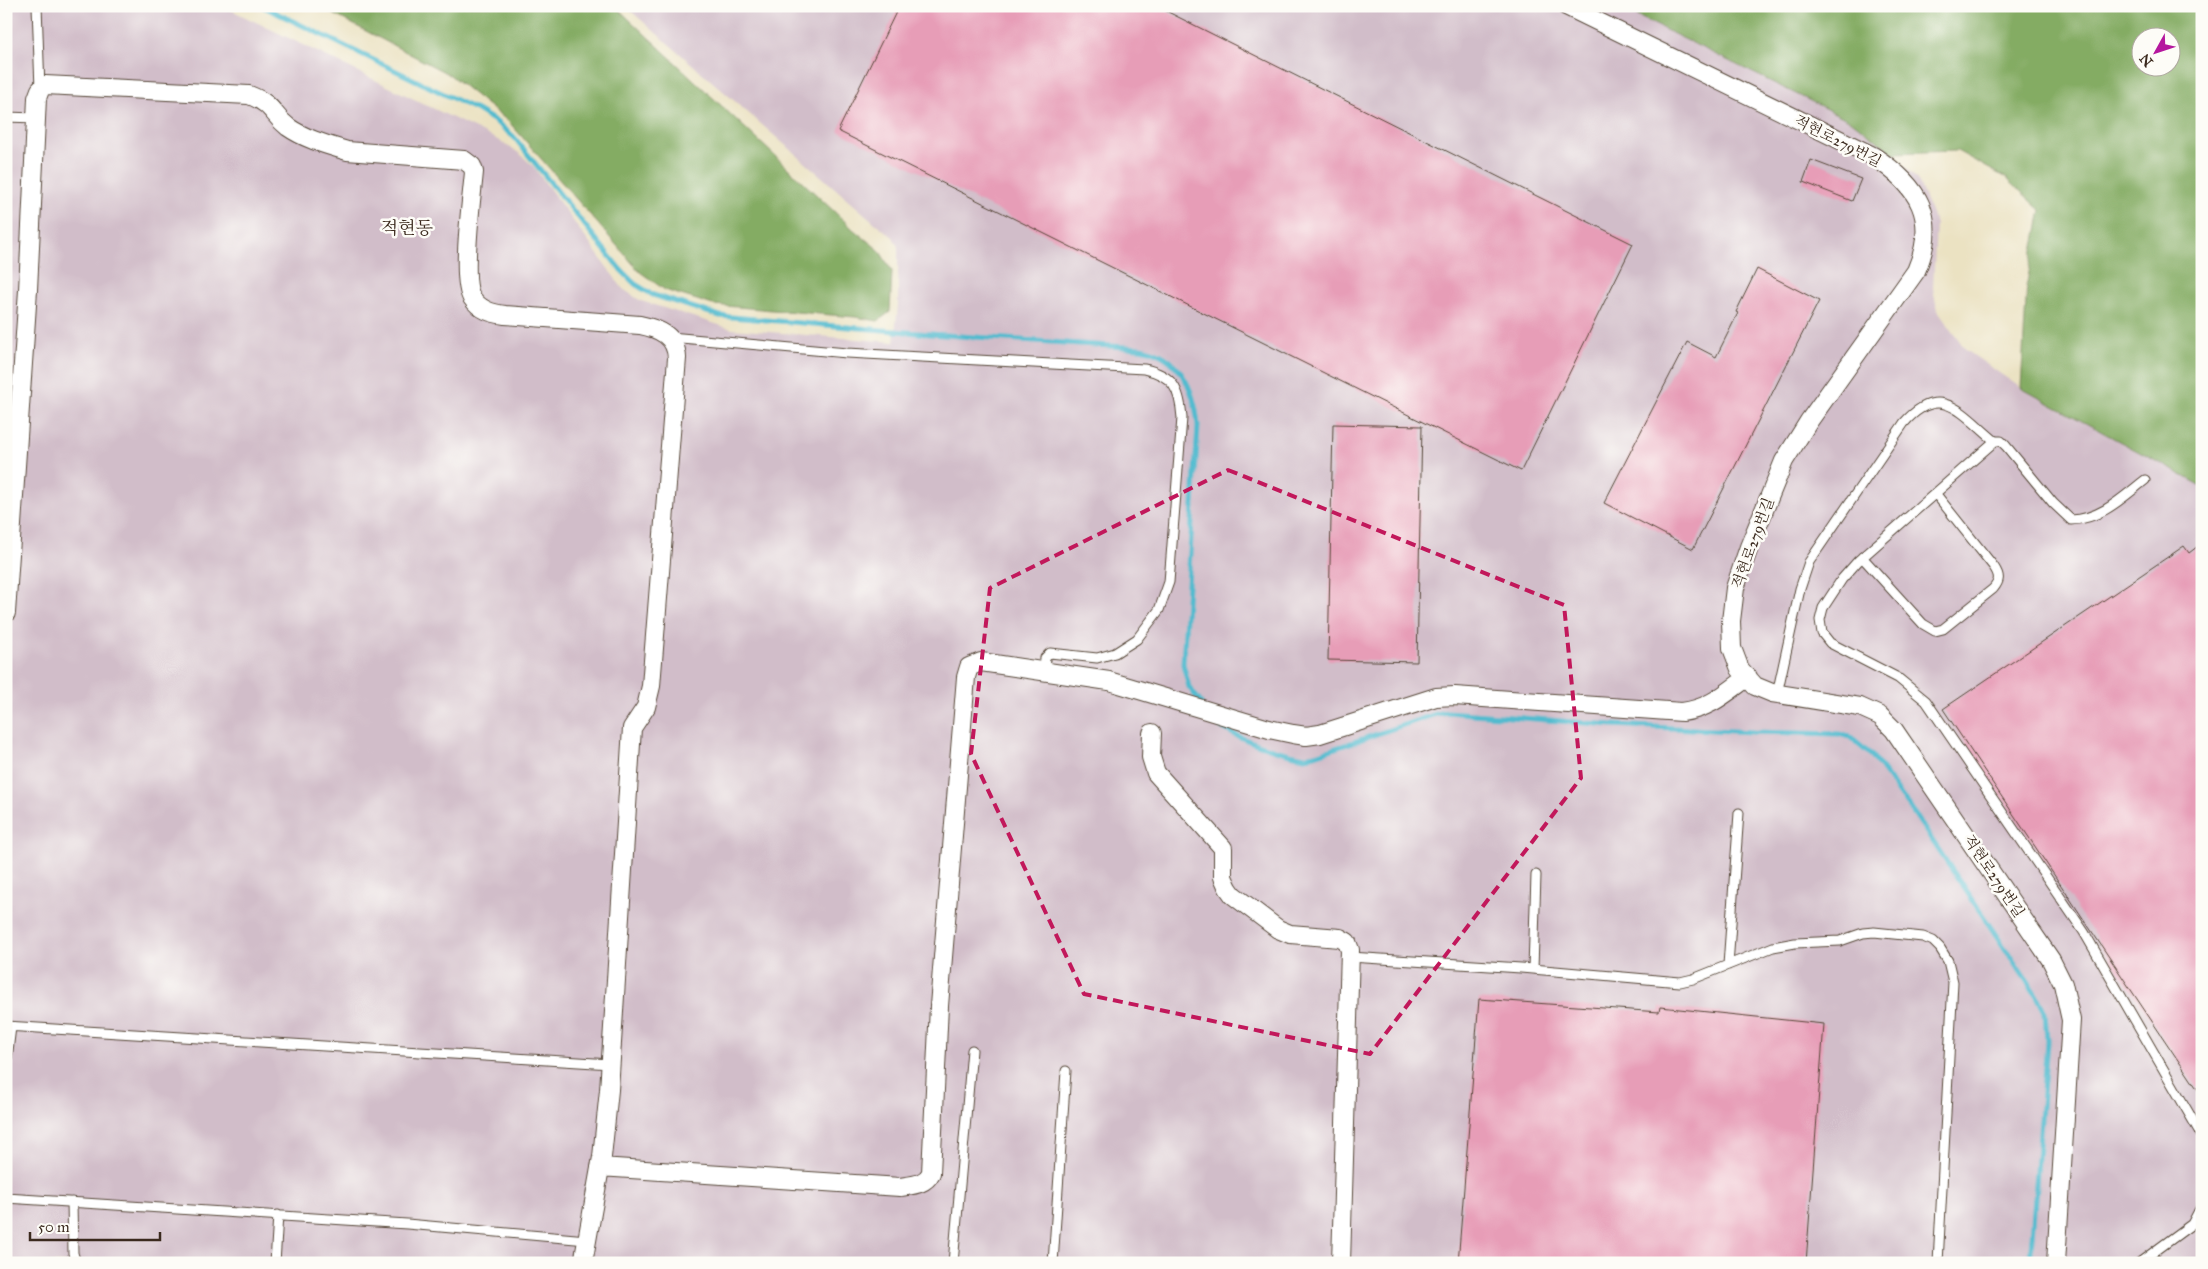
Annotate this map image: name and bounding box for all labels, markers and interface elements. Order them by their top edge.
north arrow [2130,28,2180,78]
text: N [2136,50,2157,70]
street label: 적현로279번길 [1791,111,1885,171]
district label: 적현동 [381,217,433,239]
street label: 적현로279번길 [1728,495,1778,591]
street label: 적현로279번길 [1960,831,2028,921]
scale bar [30,1209,160,1241]
text: 50 m [38,1218,70,1236]

